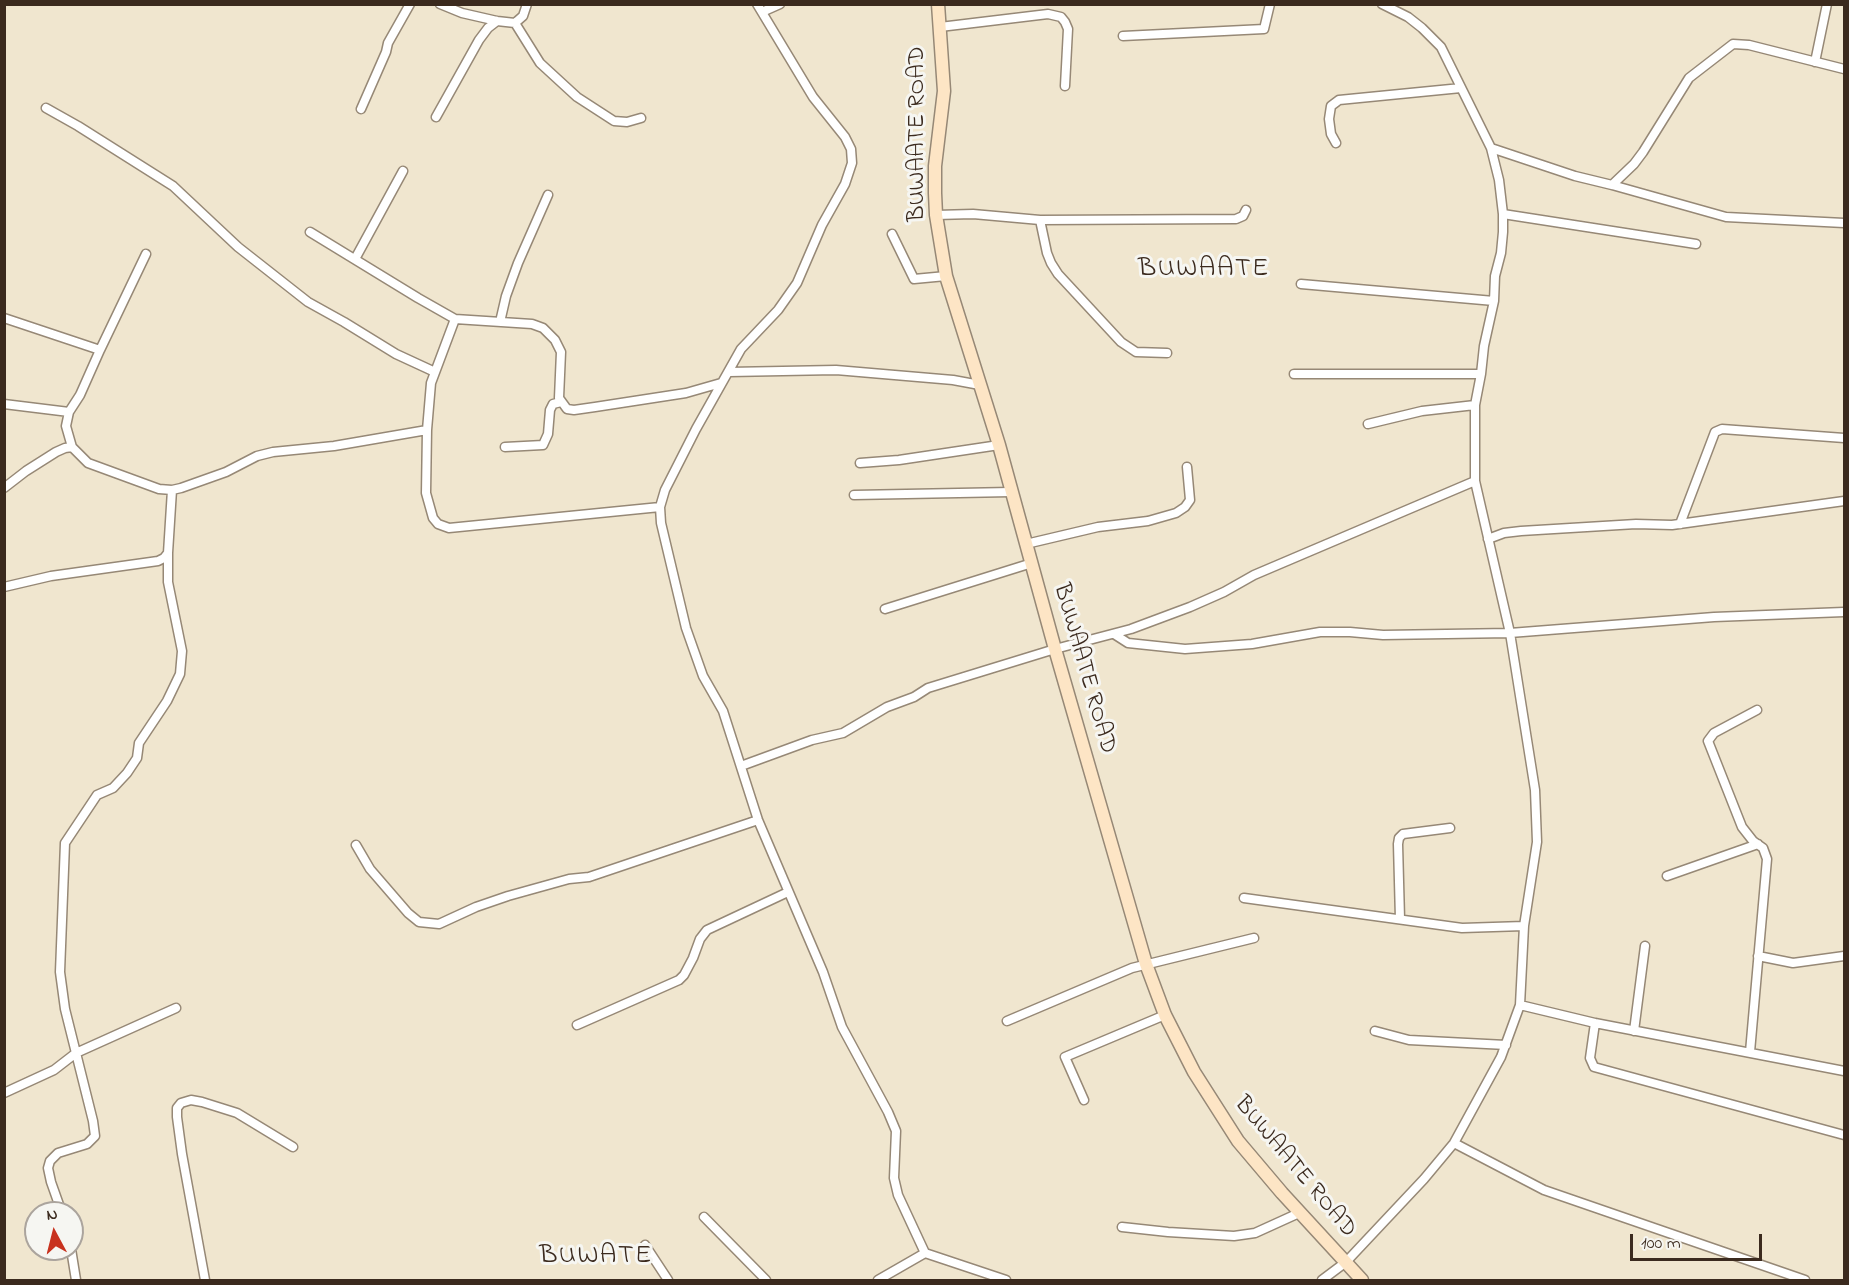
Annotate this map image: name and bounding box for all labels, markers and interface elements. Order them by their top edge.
street label: BUWAATE ROAD [905,46,933,222]
district label: BUWAATE [1138,255,1270,287]
street label: BUWAATE ROAD [1045,581,1121,757]
street label: BUWAATE ROAD [1227,1092,1361,1244]
north arrow [24,1201,84,1261]
text: N [45,1203,59,1228]
scale bar [1633,1222,1765,1260]
text: 100 m [1641,1231,1681,1257]
district label: BUWATE [539,1242,653,1274]

